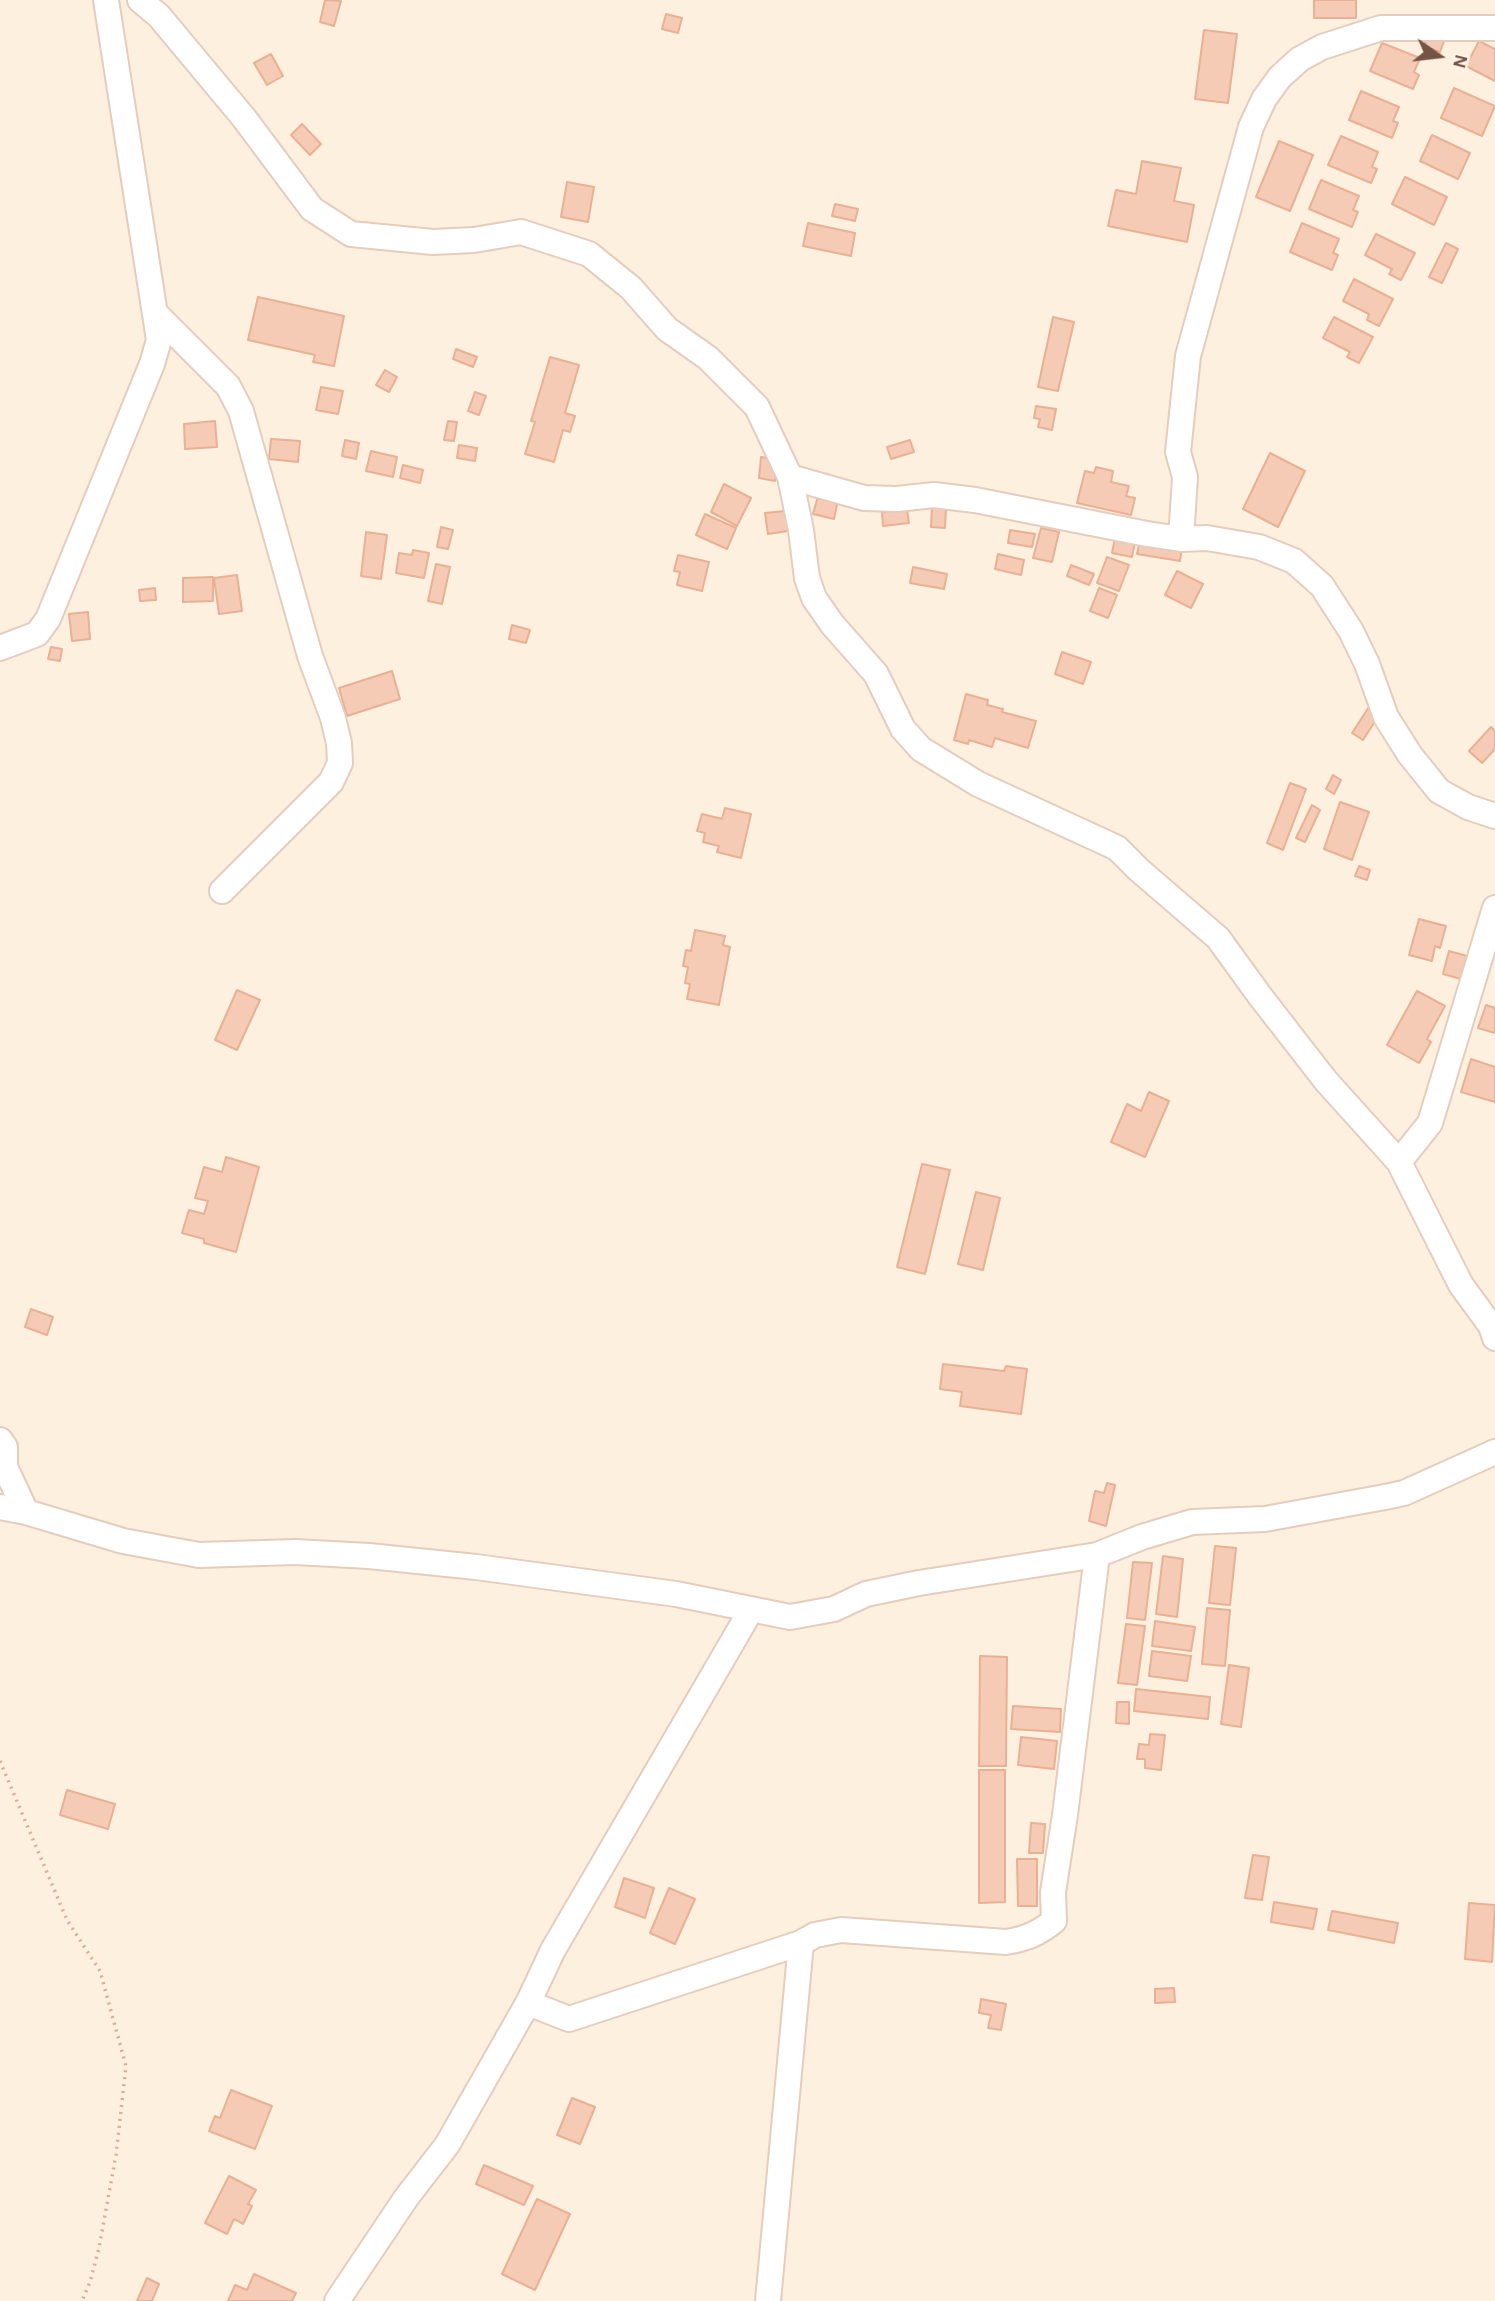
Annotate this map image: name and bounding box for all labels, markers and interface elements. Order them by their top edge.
north arrow [1404,21,1474,91]
text: N [1449,52,1471,70]

